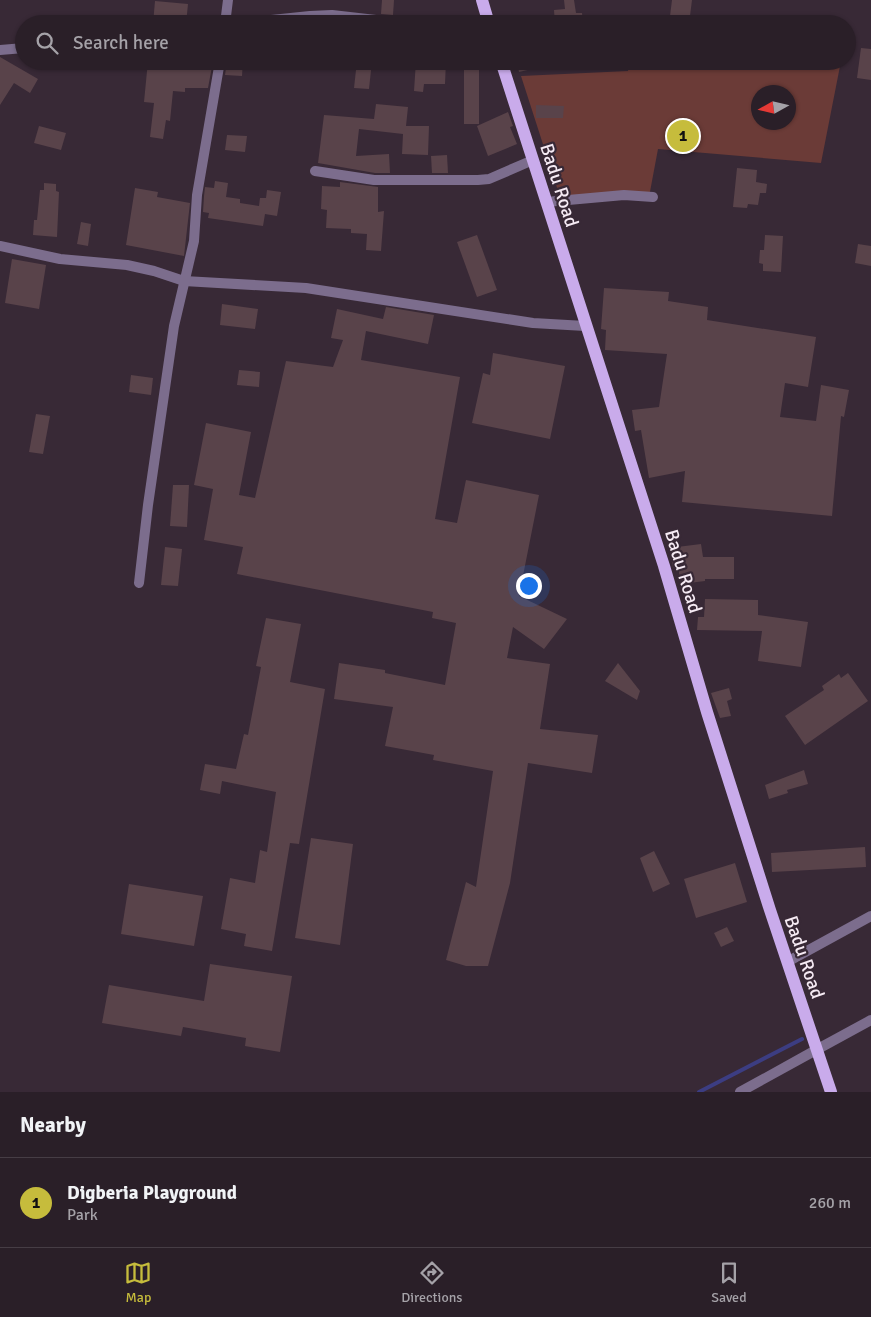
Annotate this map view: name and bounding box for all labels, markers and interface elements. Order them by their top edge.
search box [15,15,856,70]
icon: search [33,29,61,57]
text: Search here [73,31,169,55]
north arrow [751,85,796,130]
pin: 1 [667,117,699,155]
street label: Badu Road [534,141,584,230]
street label: Badu Road [659,526,707,616]
your location [516,573,542,599]
street label: Badu Road [779,913,829,1002]
text: Nearby [20,1112,86,1138]
text: Digberia Playground [67,1181,237,1205]
text: 1 [32,1193,40,1213]
text: 260 m [809,1193,851,1213]
text: Park [67,1205,98,1225]
tab: Map [124,1259,152,1306]
tab: Directions [401,1259,462,1306]
tab: Saved [711,1259,747,1306]

